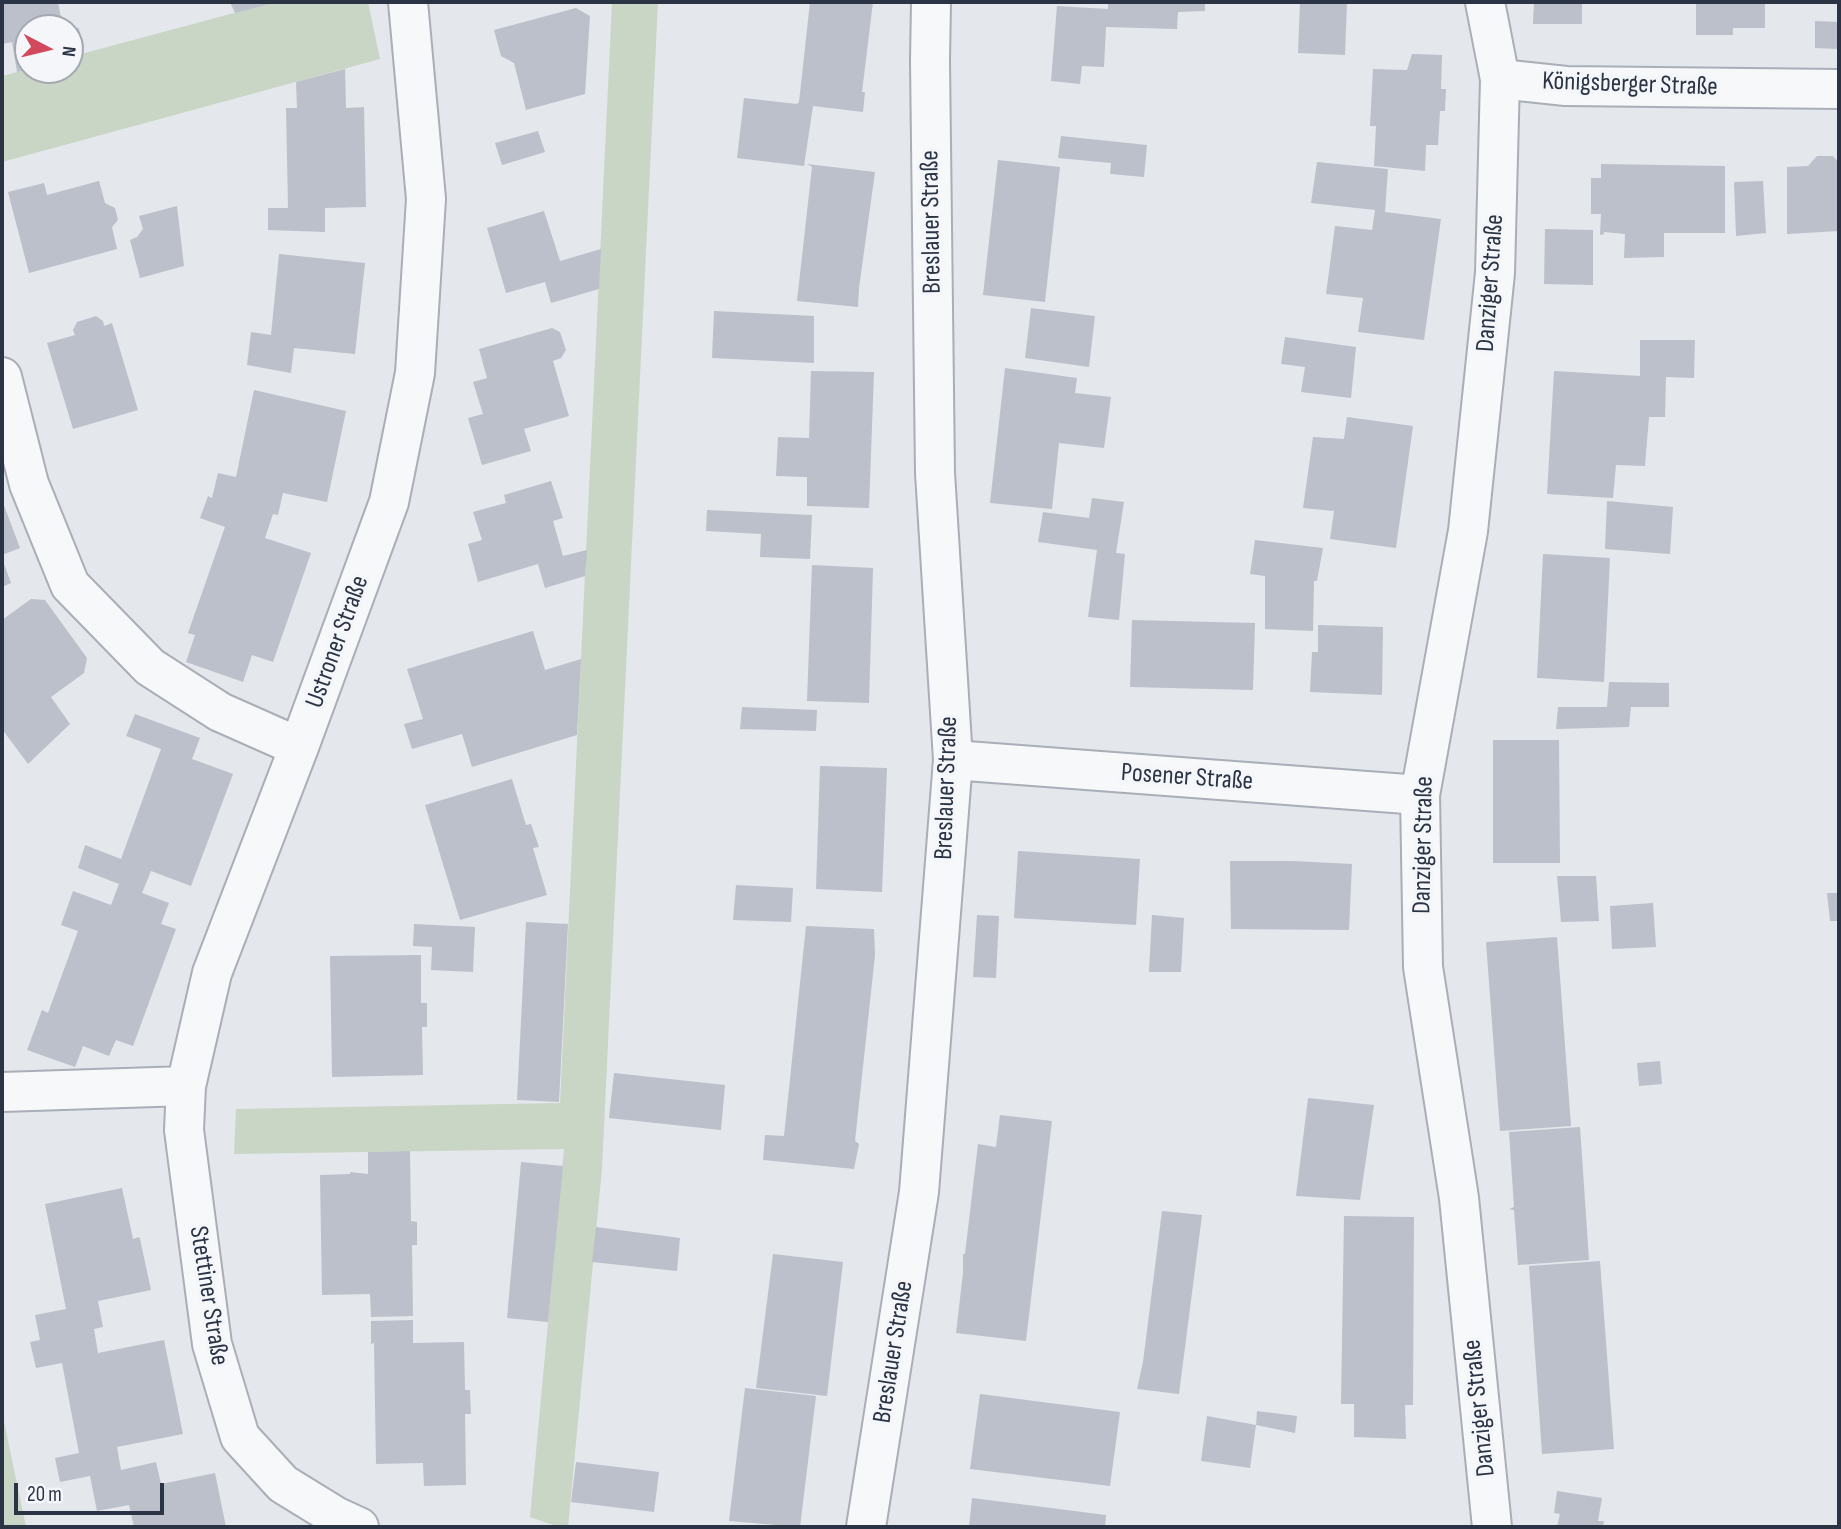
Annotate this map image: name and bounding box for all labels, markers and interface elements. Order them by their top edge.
north arrow [14,14,84,84]
text: N [56,45,80,58]
street label: Königsberger Straße [1542,66,1718,104]
street label: Breslauer Straße [915,150,949,294]
street label: Danziger Straße [1471,213,1511,353]
street label: Ustroner Straße [300,572,376,712]
street label: Breslauer Straße [929,716,965,860]
street label: Posener Straße [1120,758,1254,798]
street label: Danziger Straße [1407,776,1441,914]
street label: Stettiner Straße [182,1224,234,1368]
street label: Breslauer Straße [867,1279,921,1425]
street label: Danziger Straße [1457,1338,1503,1478]
scale bar [18,1470,168,1514]
text: 20 m [27,1482,62,1507]

